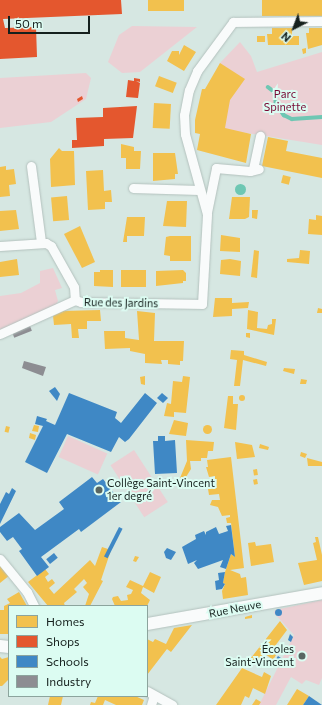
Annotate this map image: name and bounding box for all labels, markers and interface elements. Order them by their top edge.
scale bar [10,8,92,34]
north arrow [274,8,314,48]
text: 50 m [15,16,43,30]
text: N [278,30,293,45]
park label: Parc Spinette [264,88,306,114]
street label: Rue des Jardins [84,296,158,310]
place label: Collège Saint-Vincent 1er degré [107,477,215,503]
marker: Collège Saint-Vincent 1er degré [94,485,104,495]
street label: Rue Neuve [208,597,262,621]
legend [8,605,148,697]
text: Homes [46,614,84,628]
text: Shops [46,634,80,648]
place label: Écoles Saint-Vincent [225,643,294,669]
marker: Écoles Saint-Vincent [297,651,307,661]
text: Schools [46,654,89,668]
text: Industry [46,674,91,688]

